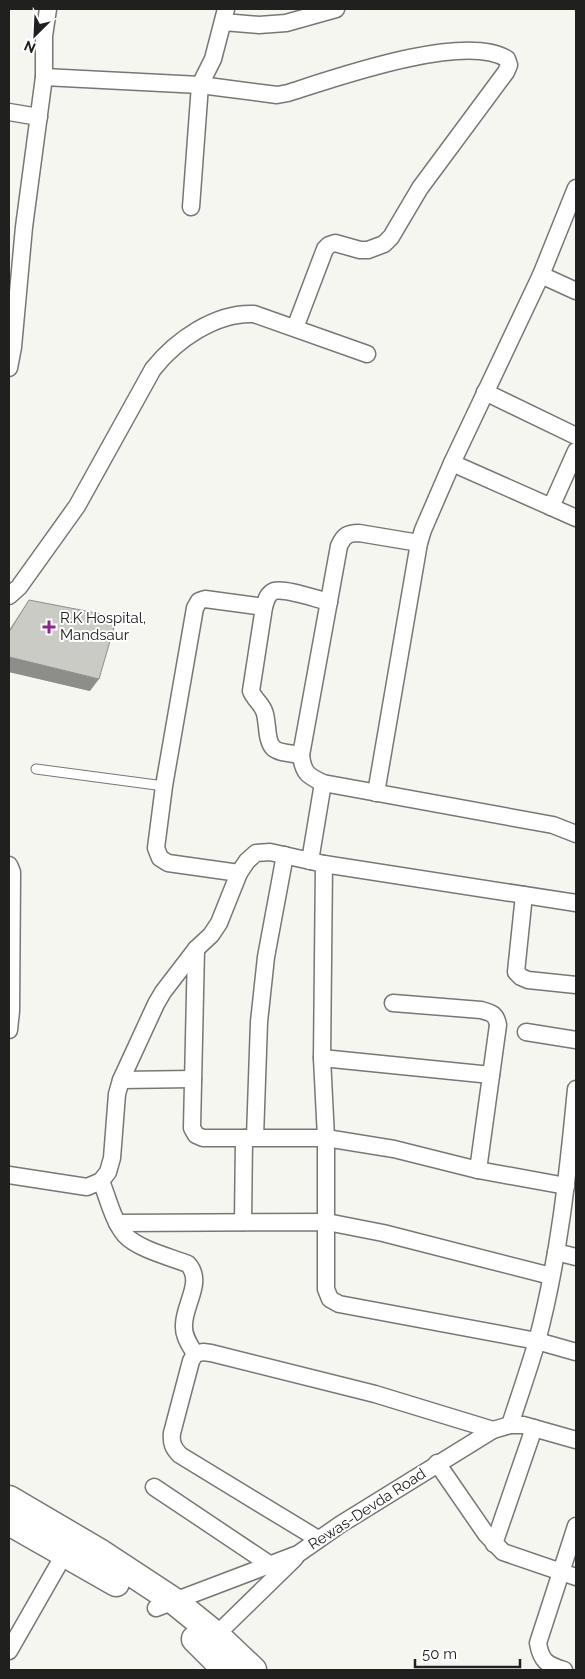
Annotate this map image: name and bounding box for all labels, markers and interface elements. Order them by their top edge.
north arrow [10,10,60,60]
text: N [22,37,38,56]
place label: R.K Hospital, Mandsaur [60,609,146,644]
marker: R.K Hospital, Mandsaur [42,620,56,634]
street label: Rewas-Devda Road [305,1464,429,1554]
scale bar [415,1636,520,1668]
text: 50 m [422,1645,457,1663]

